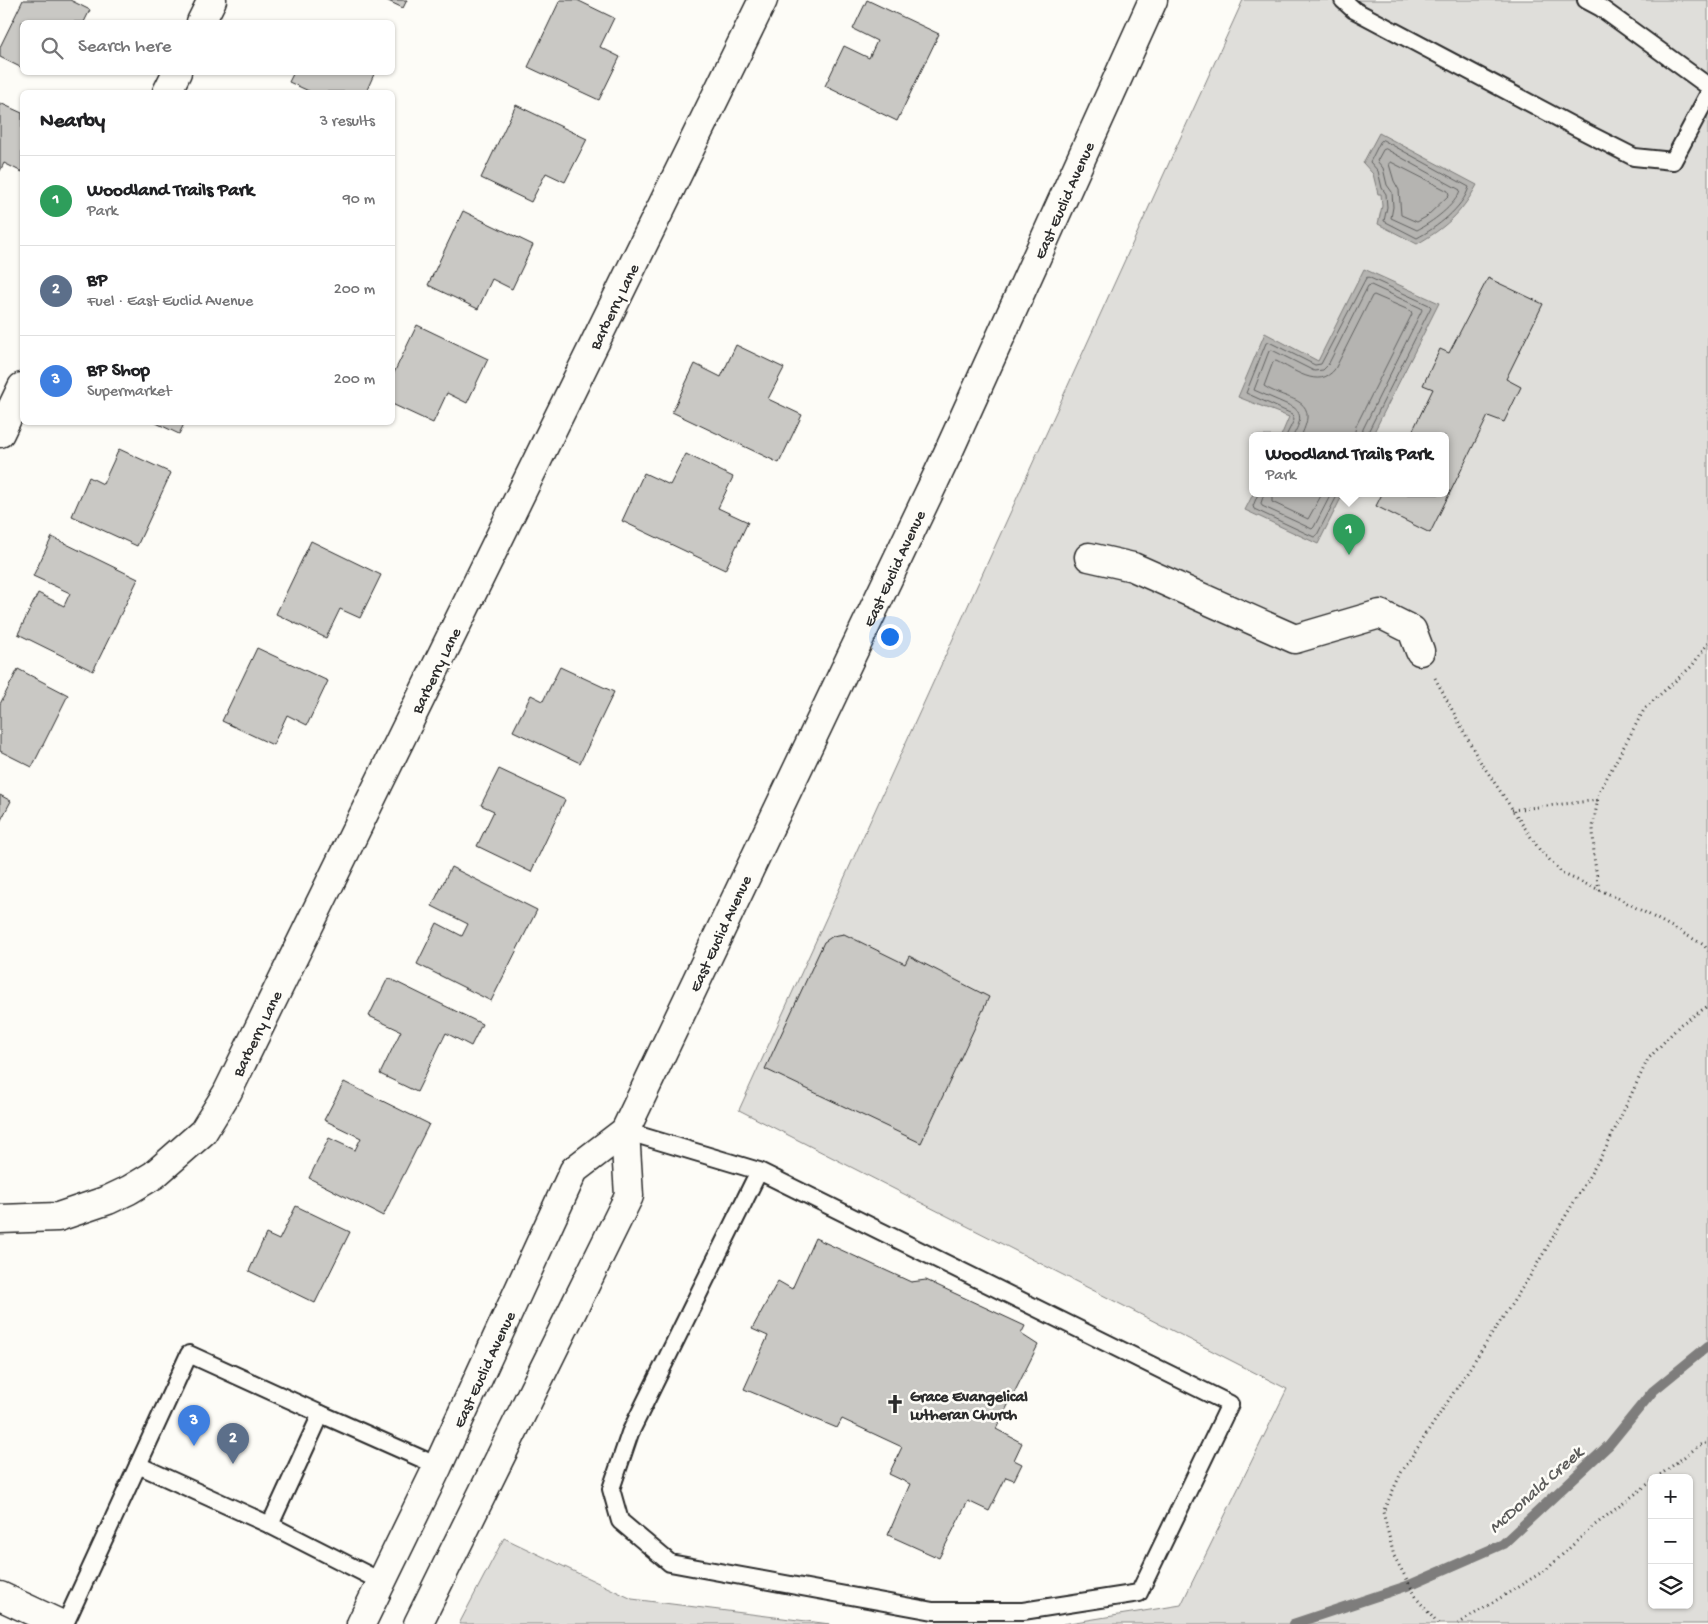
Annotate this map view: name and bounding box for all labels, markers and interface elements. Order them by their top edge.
search box [20,20,395,75]
icon: search [38,34,66,62]
text: Search here [78,36,172,59]
text: Nearby [40,110,105,135]
text: 3 results [320,113,375,132]
street label: East Euclid Avenue [1032,139,1101,263]
text: Woodland Trails Park [87,180,254,203]
text: 1 [53,191,59,210]
text: 90 m [343,191,375,210]
text: Park [87,203,118,222]
street label: Barberry Lane [587,261,645,354]
text: BP [87,270,107,293]
text: 2 [52,281,60,300]
text: 200 m [334,281,375,300]
text: Fuel · East Euclid Avenue [87,293,253,312]
text: BP Shop [87,360,150,383]
text: 3 [52,371,60,390]
text: 200 m [334,371,375,390]
text: Supermarket [87,383,172,402]
popup [1249,432,1449,497]
text: Woodland Trails Park [1265,444,1433,467]
text: Park [1265,467,1296,486]
street label: East Euclid Avenue [861,508,932,631]
pin: 1 [1333,514,1365,555]
your location [877,624,903,650]
street label: Barberry Lane [409,625,467,718]
street label: East Euclid Avenue [687,873,758,996]
street label: Barberry Lane [230,988,288,1081]
street label: East Euclid Avenue [451,1309,522,1432]
place label: Grace Evangelical Lutheran Church [910,1389,1028,1426]
church icon: Grace Evangelical Lutheran Church [884,1393,906,1415]
pin: 3 [178,1405,210,1446]
pin: 2 [217,1423,249,1464]
water label: McDonald Creek [1485,1442,1590,1539]
map controls [1648,1474,1693,1609]
button: + [1648,1474,1693,1519]
button: − [1648,1519,1693,1564]
button: layers [1648,1564,1693,1609]

